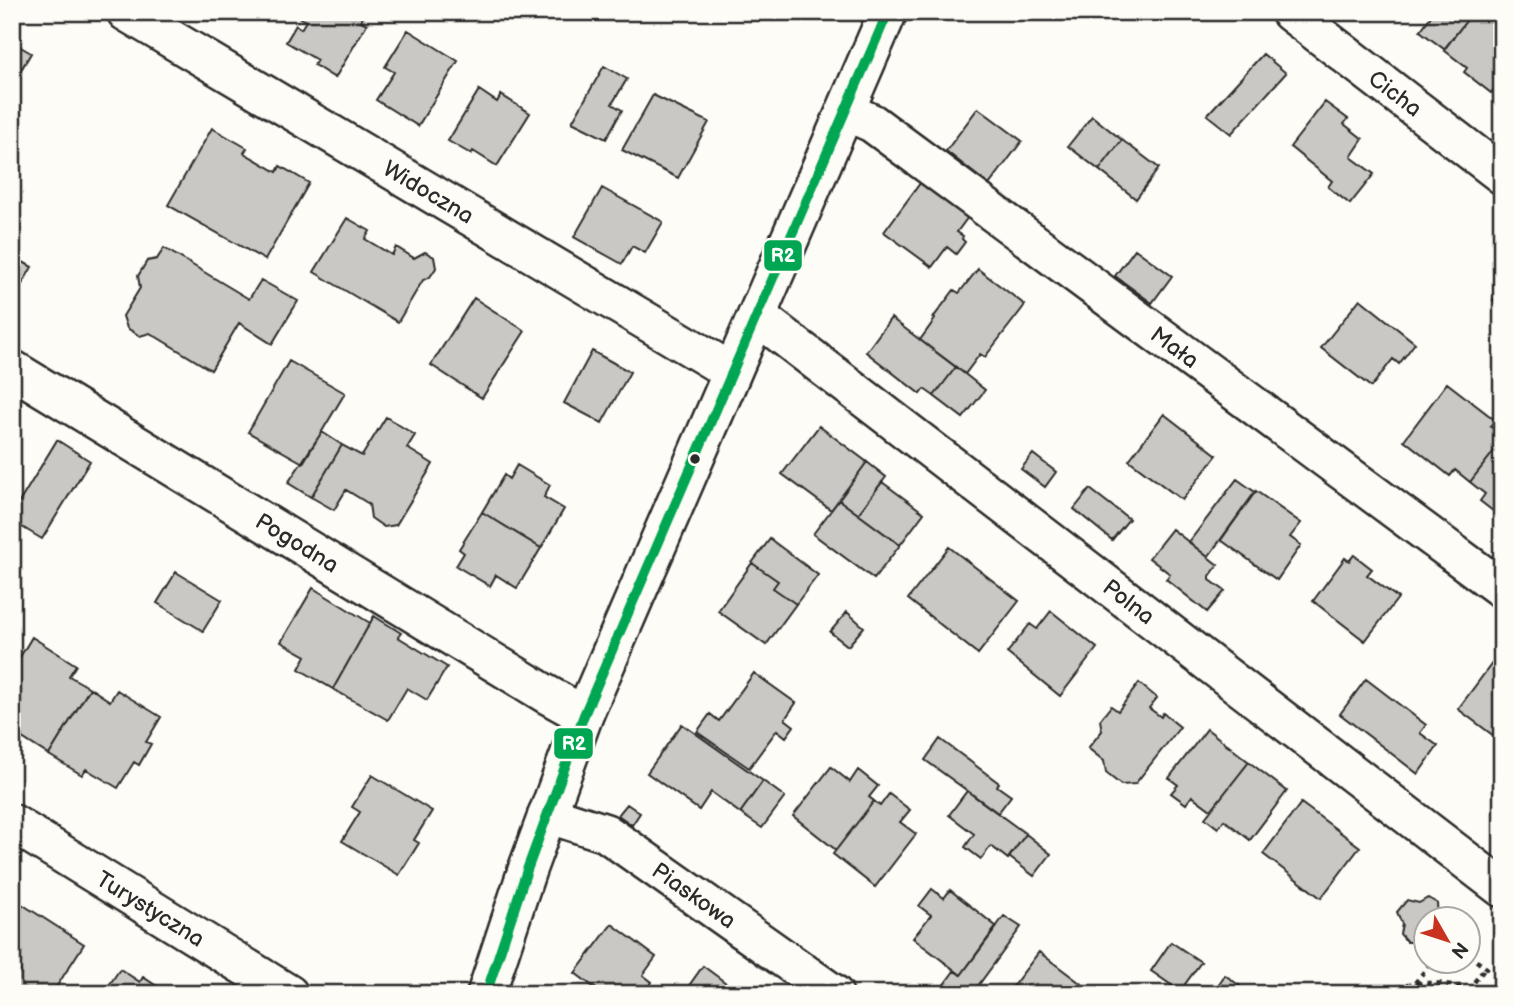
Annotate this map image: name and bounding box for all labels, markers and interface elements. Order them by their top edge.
street label: Cicha [1363,65,1427,123]
street label: Widoczna [378,155,479,230]
line badge: R2 [763,239,803,272]
text: R2 [771,245,796,268]
street label: Mała [1145,321,1204,375]
unlabelled marker [688,452,702,466]
street label: Pogodna [250,508,343,579]
street label: Polna [1097,574,1160,631]
line badge: R2 [553,727,594,760]
text: R2 [562,733,587,756]
street label: Piaskowa [646,857,741,935]
street label: Turystyczna [91,866,209,953]
north arrow [1412,904,1482,974]
text: N [1446,937,1472,963]

